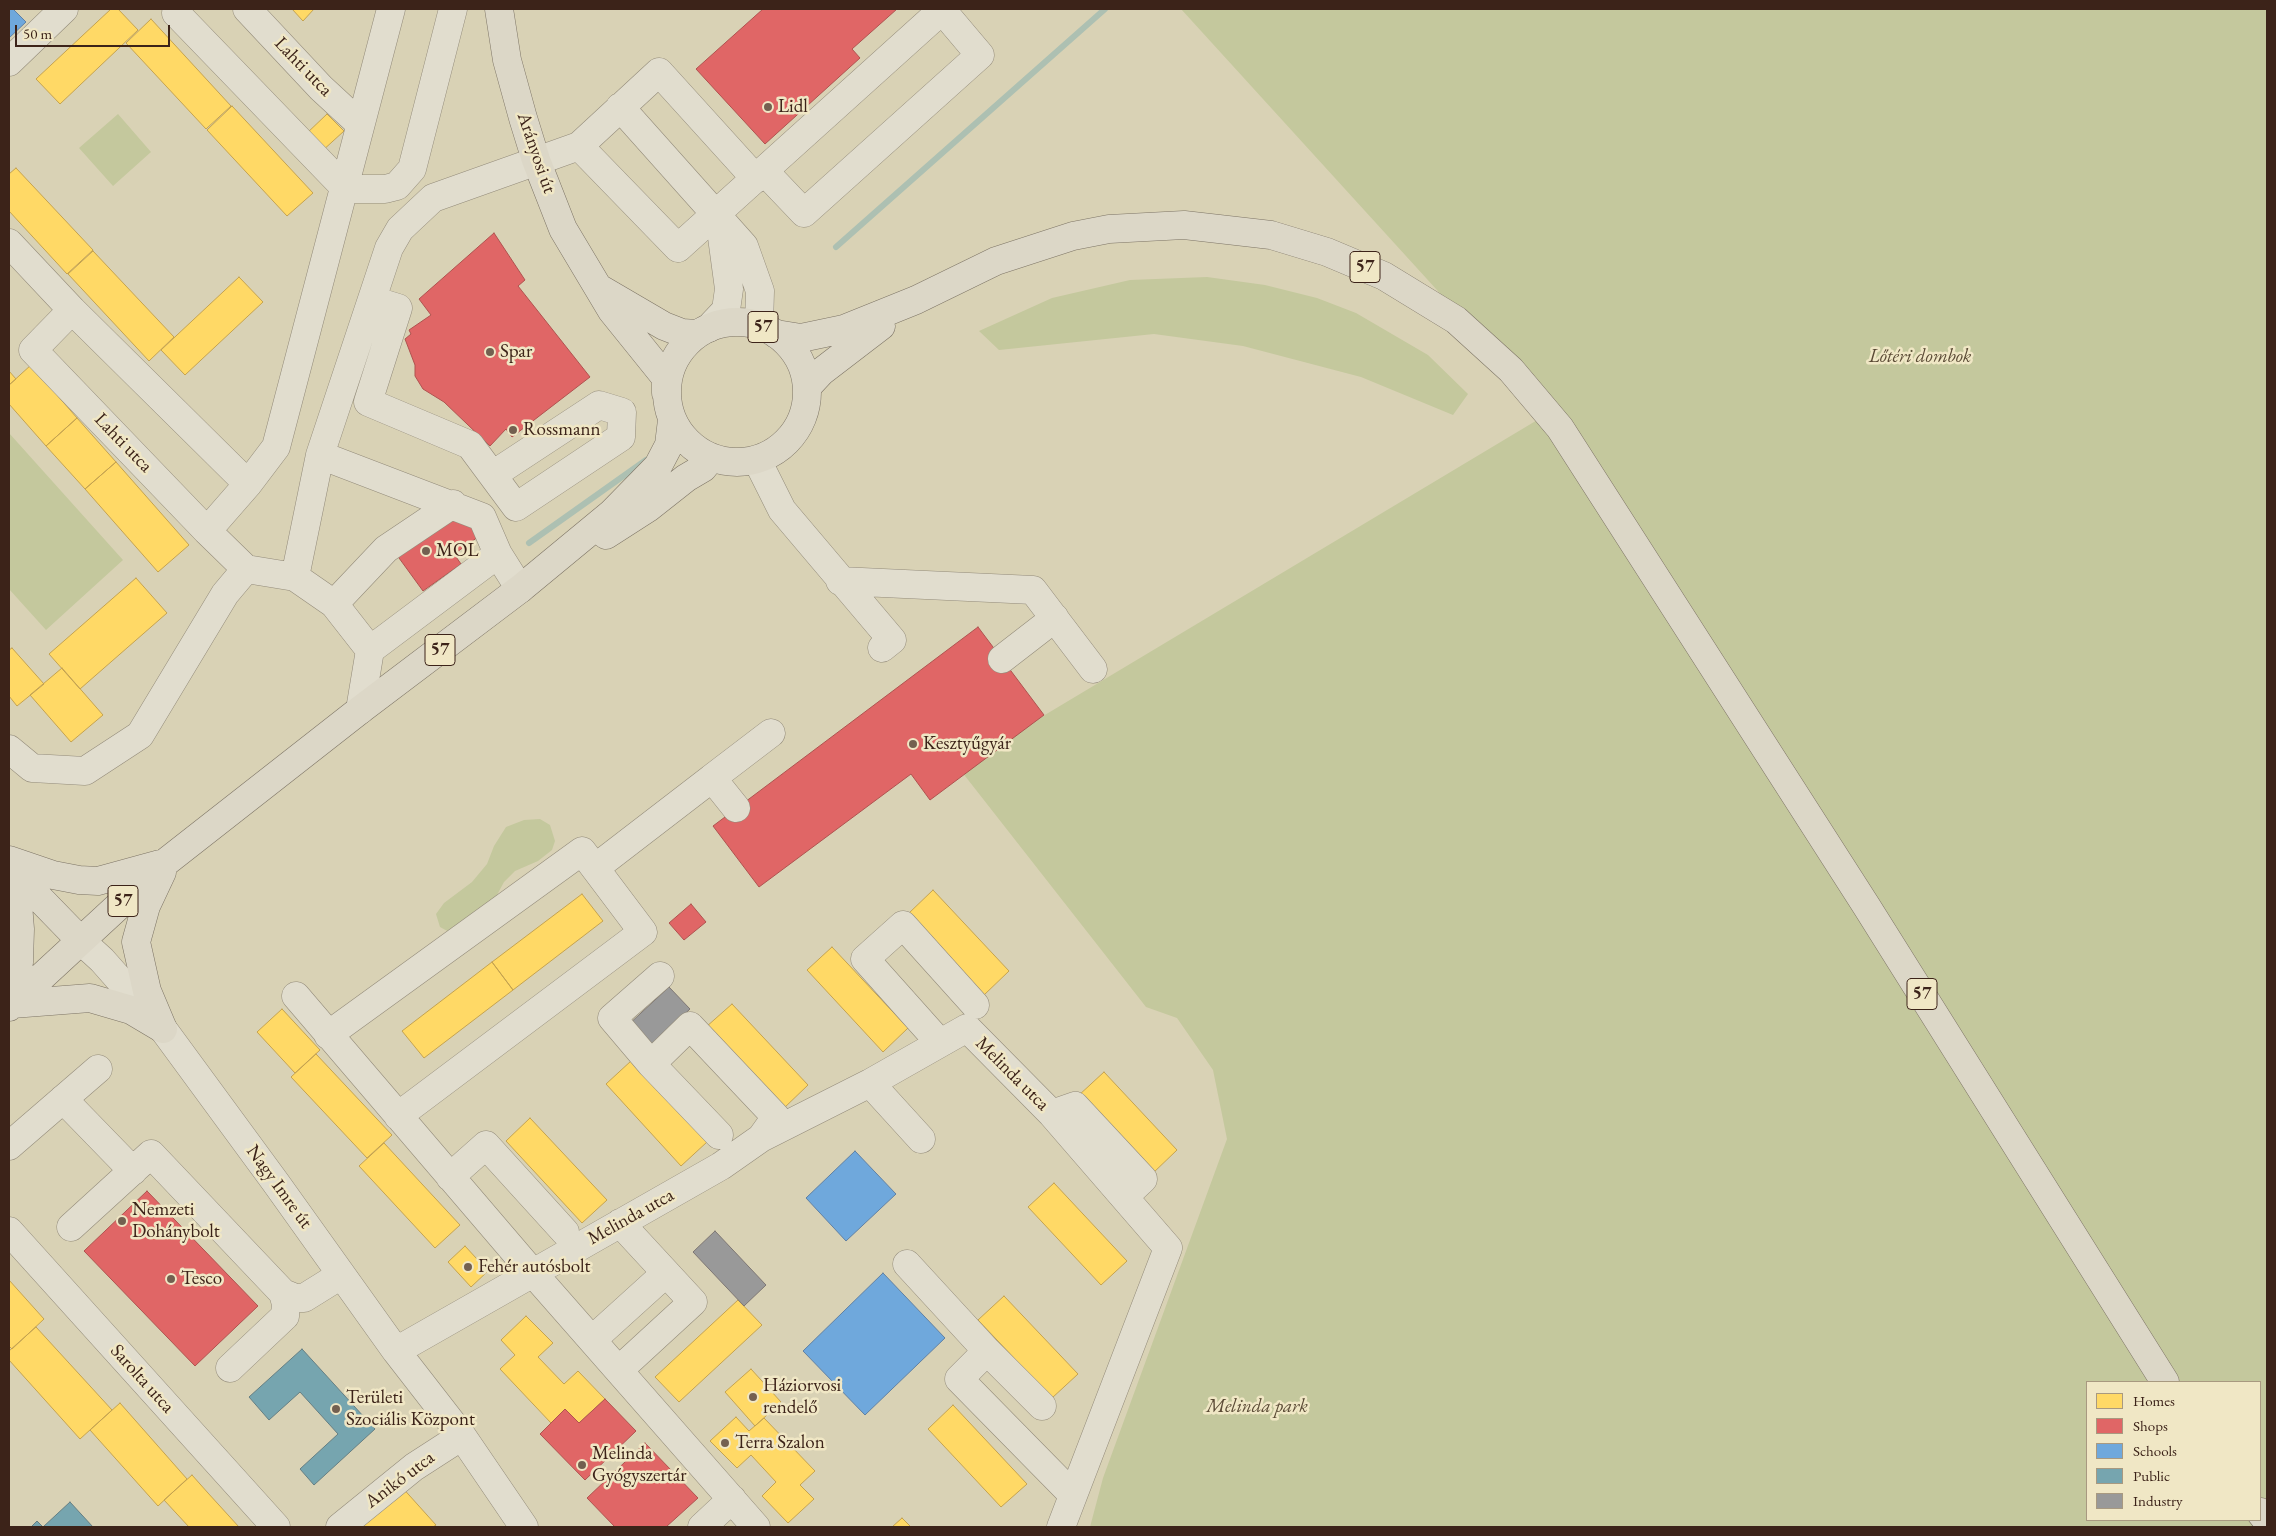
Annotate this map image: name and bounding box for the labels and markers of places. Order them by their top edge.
place label: Lidl [778,96,808,118]
marker: Lidl [762,101,774,113]
place label: Spar [500,341,532,363]
marker: Spar [484,346,496,358]
place label: Rossmann [523,419,601,441]
marker: Rossmann [507,424,519,436]
place label: MOL [436,540,479,562]
marker: MOL [420,545,432,557]
place label: Kesztyűgyár [923,733,1011,755]
marker: Kesztyűgyár [907,738,919,750]
place label: Nemzeti Dohánybolt [132,1199,220,1243]
marker: Nemzeti Dohánybolt [116,1215,128,1227]
place label: Fehér autósbolt [478,1256,590,1278]
marker: Fehér autósbolt [462,1261,474,1273]
place label: Tesco [181,1268,222,1290]
marker: Tesco [165,1273,177,1285]
place label: Háziorvosi rendelő [763,1375,841,1419]
place label: Területi Szociális Központ [346,1387,475,1431]
marker: Háziorvosi rendelő [747,1391,759,1403]
marker: Területi Szociális Központ [330,1403,342,1415]
place label: Terra Szalon [735,1432,825,1454]
marker: Terra Szalon [719,1437,731,1449]
place label: Melinda Gyógyszertár [592,1443,687,1487]
marker: Melinda Gyógyszertár [576,1459,588,1471]

